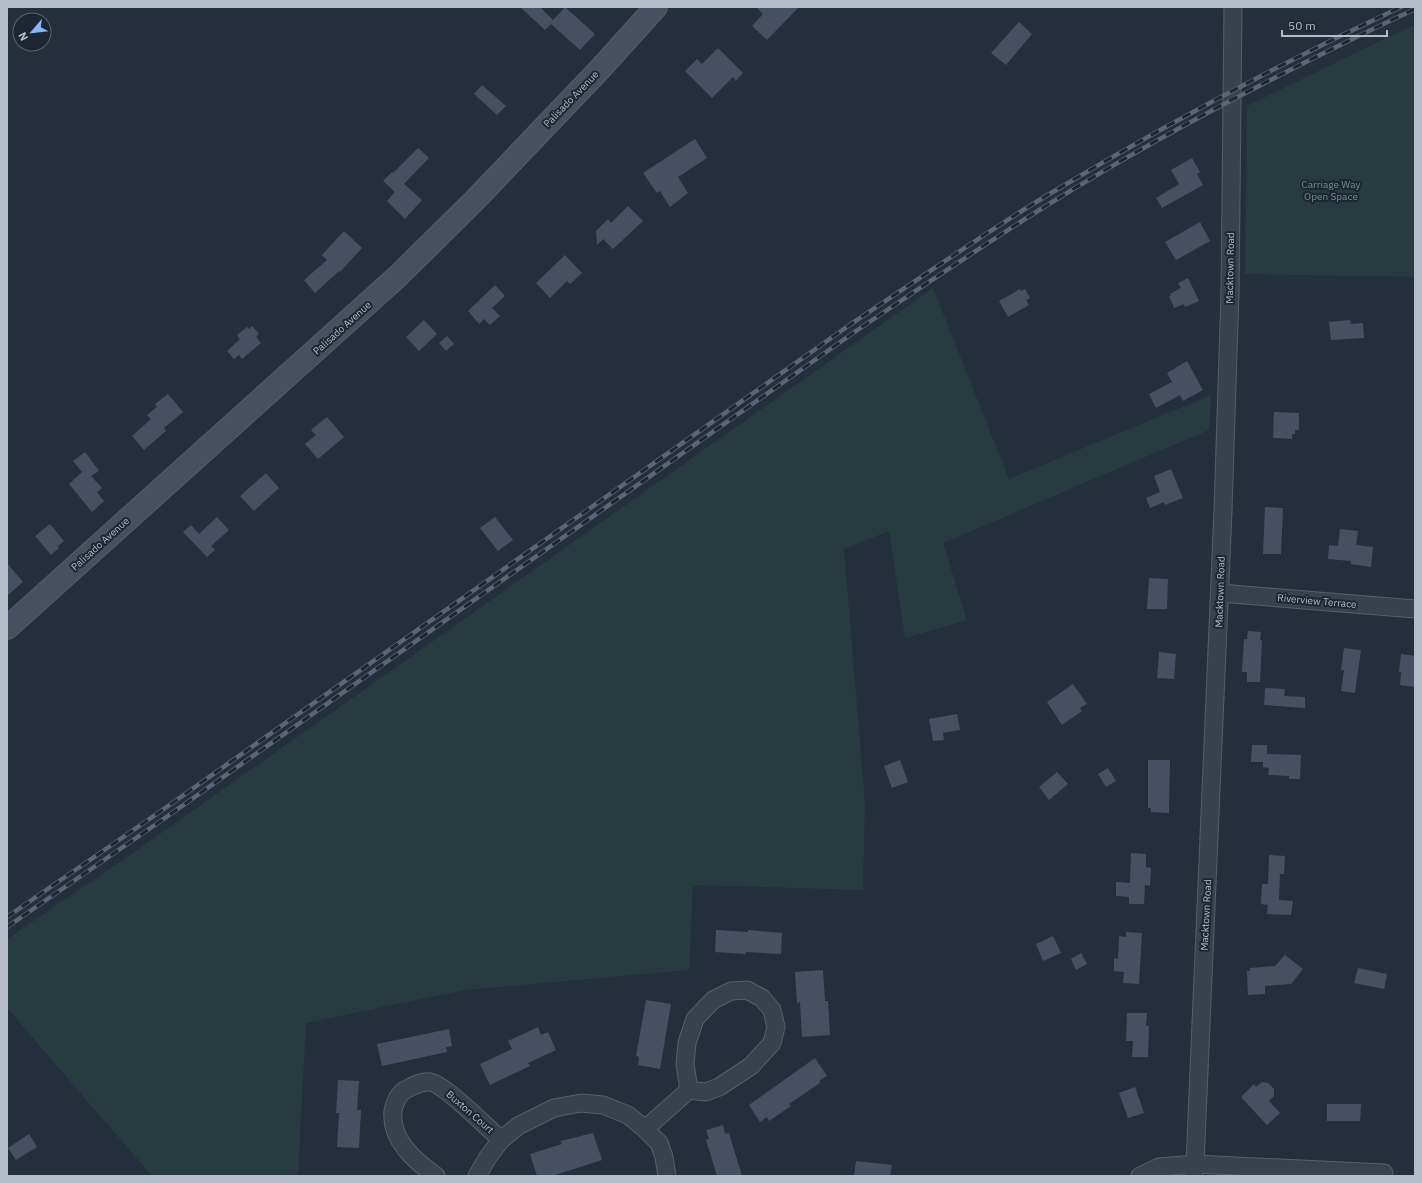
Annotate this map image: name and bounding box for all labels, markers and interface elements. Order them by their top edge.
north arrow [12,12,52,52]
scale bar [1282,12,1387,38]
text: 50 m [1288,18,1316,33]
text: N [15,30,31,43]
street label: Palisado Avenue [541,68,602,130]
park label: Carriage Way Open Space [1302,178,1360,203]
street label: Macktown Road [1223,232,1237,304]
street label: Palisado Avenue [310,298,374,358]
street label: Palisado Avenue [68,514,132,574]
street label: Macktown Road [1212,556,1228,628]
street label: Riverview Terrace [1277,591,1358,611]
street label: Macktown Road [1198,879,1214,951]
street label: Buxton Court [443,1088,497,1137]

